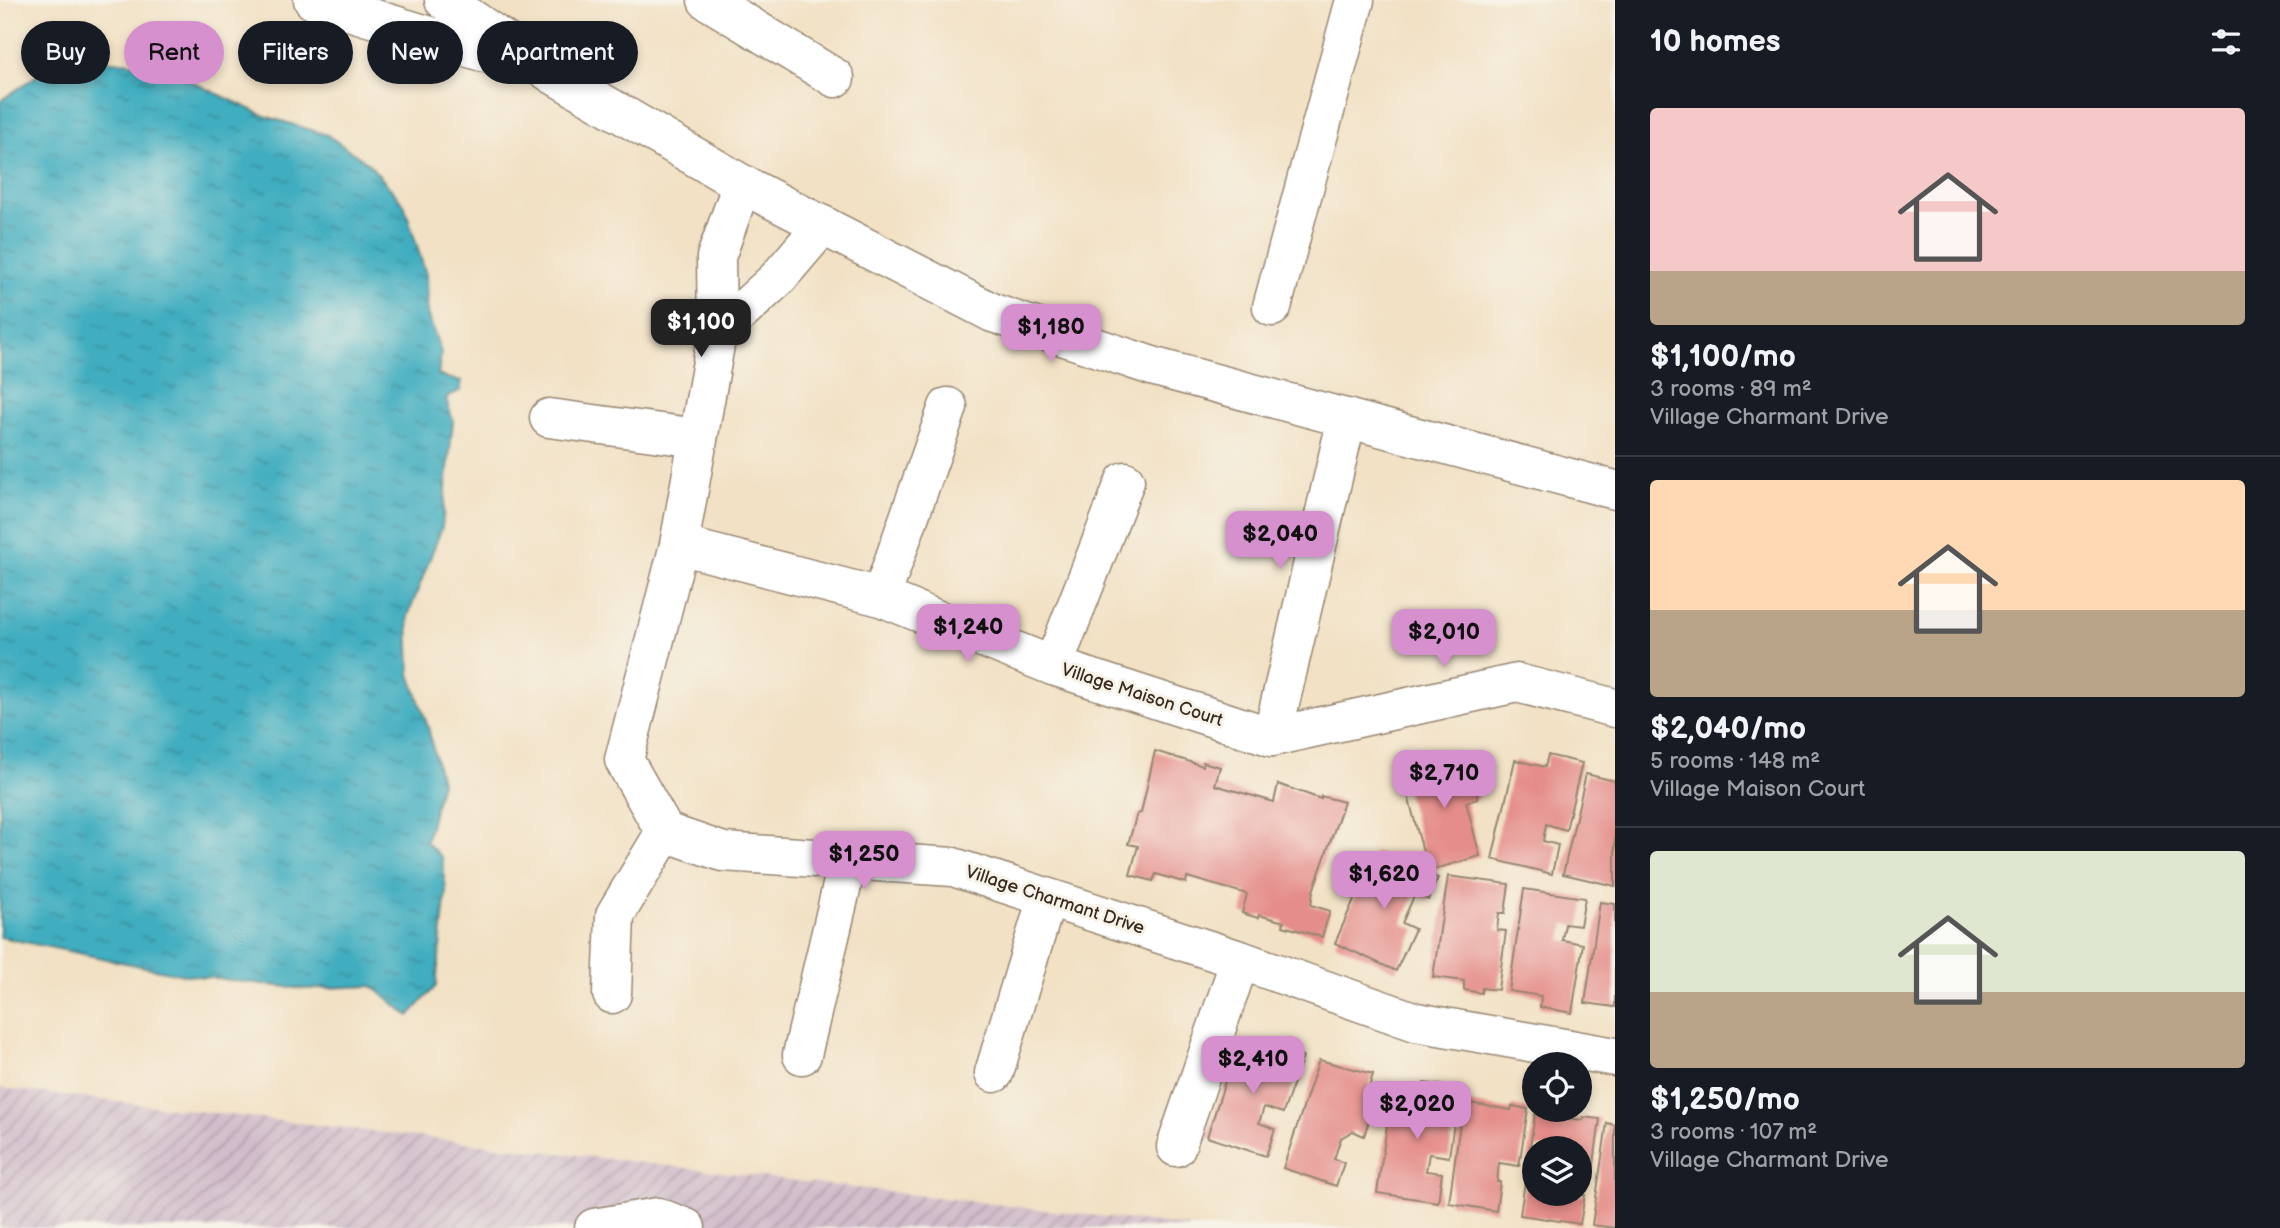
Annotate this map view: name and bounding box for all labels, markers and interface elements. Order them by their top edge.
chip: Buy [21,21,110,84]
chip: Rent [124,21,224,84]
chip: Filters [238,21,353,84]
chip: New [367,21,463,84]
chip: Apartment [477,21,638,84]
icon: filters [2207,23,2245,61]
text: 10 homes [1650,24,1781,60]
icon: home [1885,154,2011,280]
pin: $1,100 [644,300,758,359]
pin: $1,180 [994,304,1108,364]
text: $1,100 [667,308,735,336]
text: $1,180 [1017,313,1085,341]
text: $1,100/mo [1650,339,1796,375]
text: 3 rooms · 89 m² [1650,375,1812,403]
text: Village Charmant Drive [1650,403,1889,431]
pin: $2,040 [1223,512,1337,571]
text: $2,040 [1242,520,1318,548]
icon: home [1885,526,2011,652]
pin: $1,240 [911,604,1025,664]
pin: $2,010 [1387,610,1501,669]
text: $1,240 [933,613,1003,641]
text: $2,010 [1408,618,1480,646]
street label: Village Maison Court [1059,659,1226,731]
text: $2,040/mo [1650,711,1806,747]
text: 5 rooms · 148 m² [1650,747,1820,775]
pin: $2,710 [1387,750,1501,810]
text: $2,710 [1409,759,1479,787]
text: Village Maison Court [1650,775,1865,803]
pin: $1,250 [807,832,921,891]
text: $1,250 [828,840,900,868]
pin: $1,620 [1327,852,1441,911]
text: $1,620 [1348,860,1420,888]
street label: Village Charmant Drive [963,861,1147,939]
icon: home [1885,897,2011,1023]
pin: $2,410 [1196,1036,1310,1096]
text: $2,410 [1217,1045,1289,1073]
map controls [1522,1052,1592,1206]
button: locate [1522,1052,1592,1122]
pin: $2,020 [1360,1082,1474,1141]
text: $1,250/mo [1650,1082,1800,1118]
text: $2,020 [1379,1090,1455,1118]
text: 3 rooms · 107 m² [1650,1118,1817,1146]
button: layers [1522,1136,1592,1206]
text: Village Charmant Drive [1650,1146,1889,1174]

